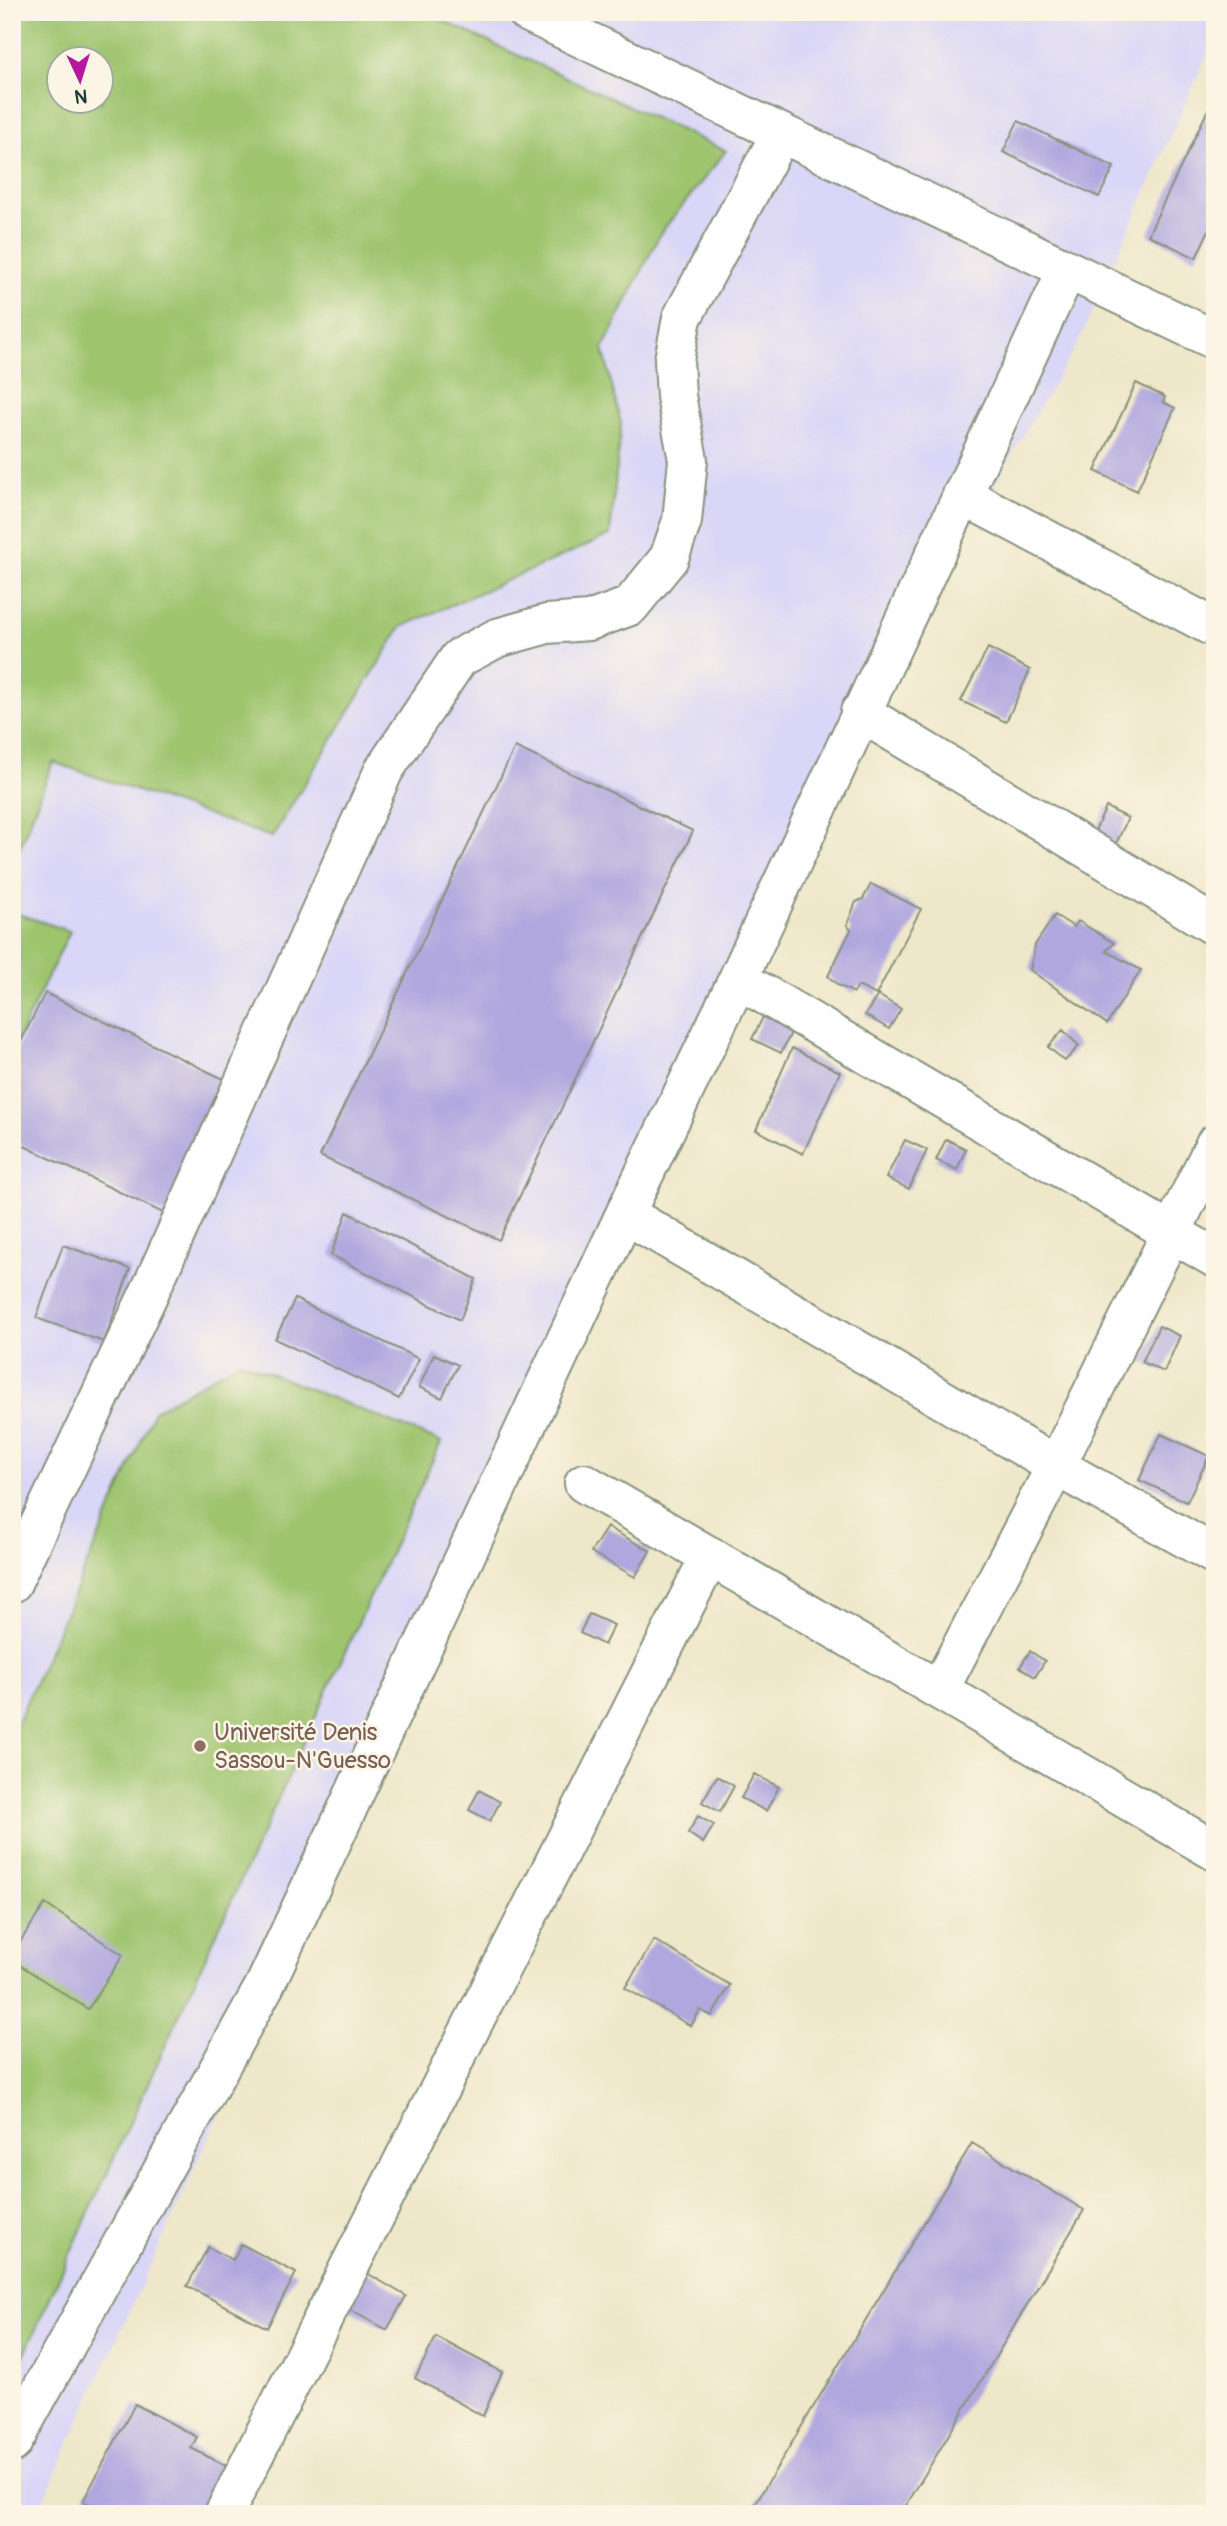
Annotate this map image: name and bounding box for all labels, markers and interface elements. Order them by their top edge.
north arrow [46,46,116,116]
text: N [74,84,88,108]
place label: Université Denis Sassou-N'Guesso [214,1718,391,1775]
marker: Université Denis Sassou-N'Guesso [192,1738,208,1754]

